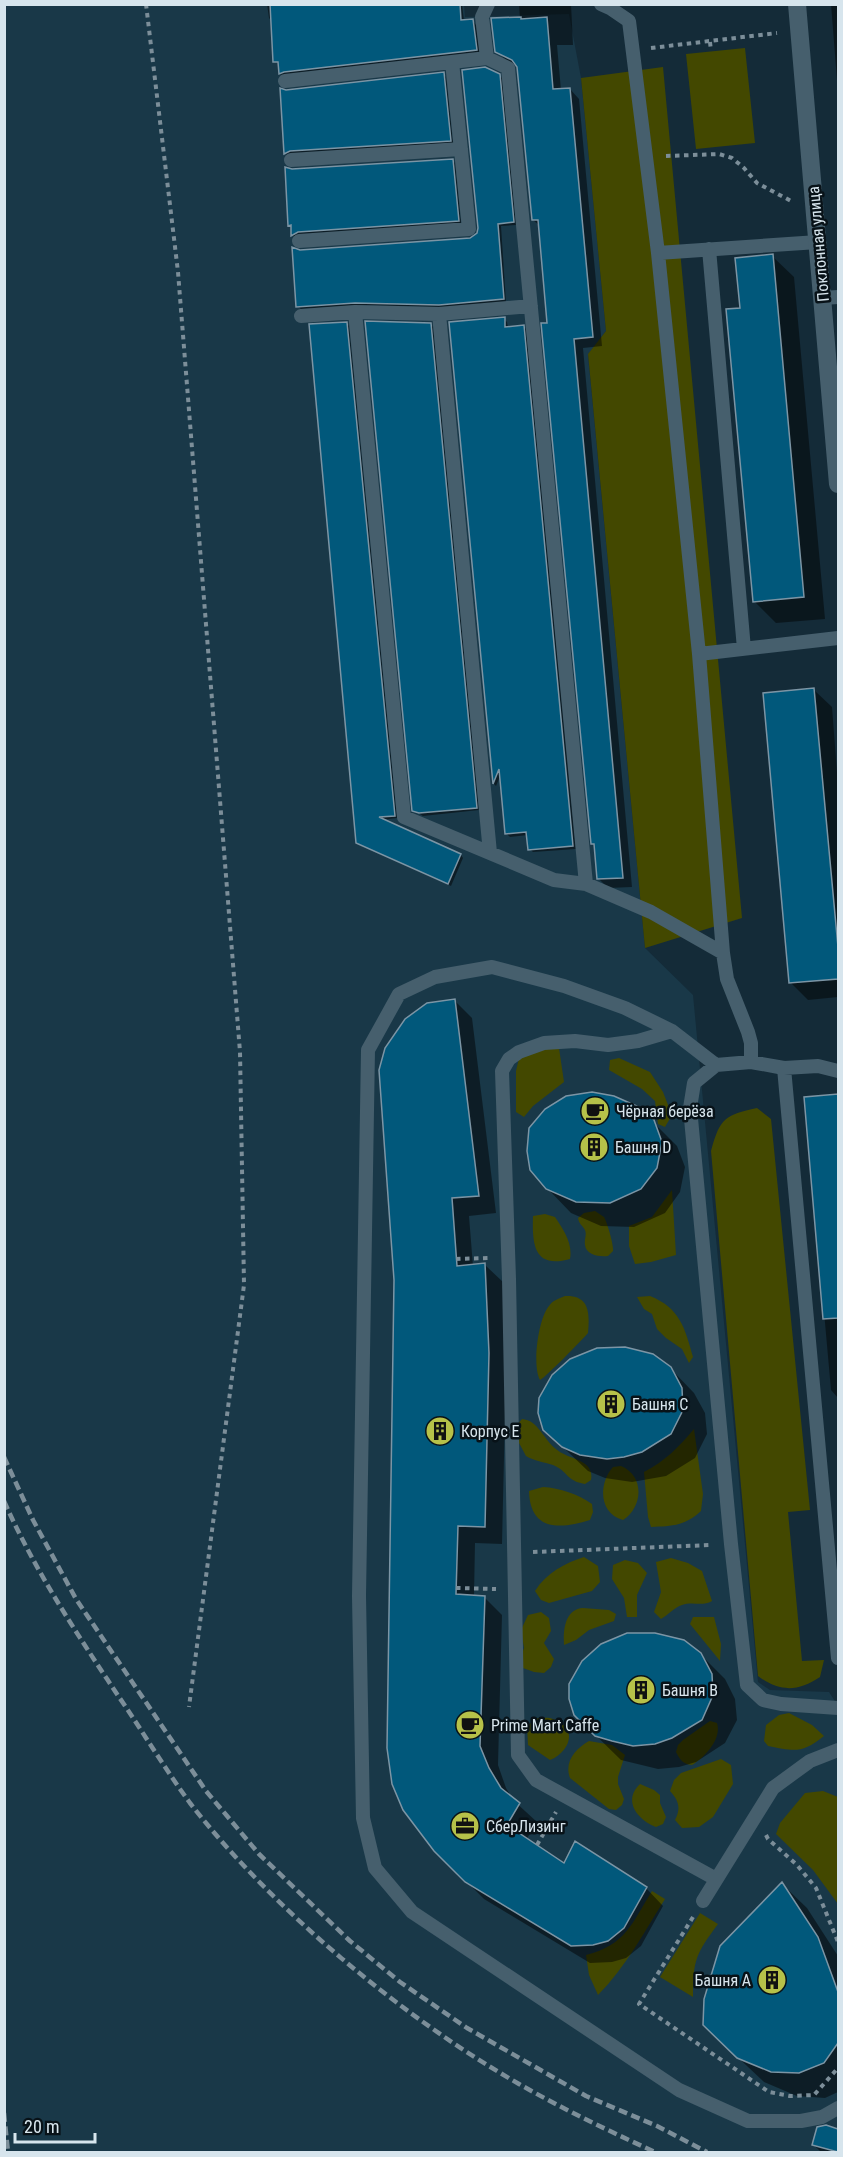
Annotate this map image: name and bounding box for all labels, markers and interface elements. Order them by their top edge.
street label: Поклонная улица [804,185,833,303]
cafe icon: Чёрная берёза [579,1095,611,1127]
place label: Чёрная берёза [616,1102,714,1121]
building icon: Башня D [578,1131,610,1163]
place label: Башня D [615,1138,671,1157]
building icon: Башня C [595,1388,627,1420]
place label: Башня C [632,1395,688,1414]
building icon: Корпус E [424,1415,456,1447]
place label: Корпус E [461,1422,519,1441]
building icon: Башня B [625,1674,657,1706]
place label: Башня B [662,1681,718,1700]
cafe icon: Prime Mart Caffe [454,1709,486,1741]
place label: Prime Mart Caffe [491,1716,599,1735]
office icon: СберЛизинг [449,1810,481,1842]
place label: СберЛизинг [486,1817,566,1836]
building icon: Башня А [756,1964,788,1996]
place label: Башня А [695,1971,751,1990]
scale bar [15,2106,94,2144]
text: 20 m [24,2116,59,2137]

